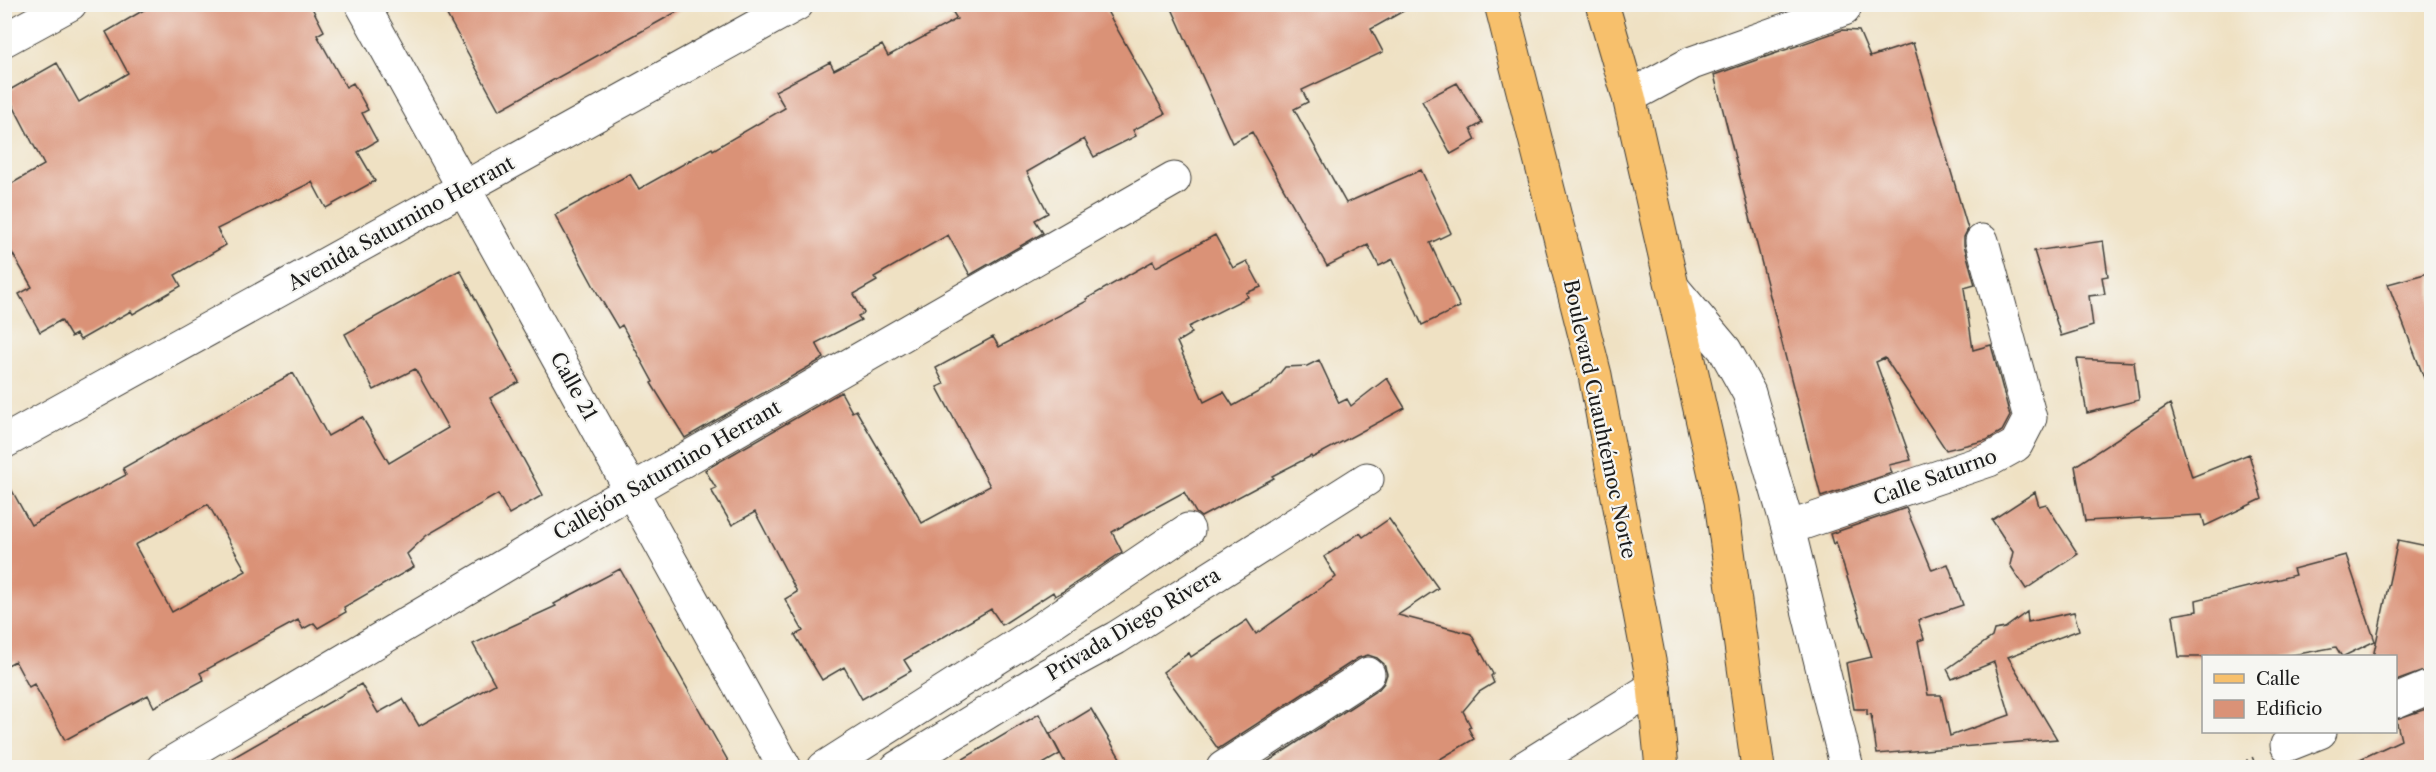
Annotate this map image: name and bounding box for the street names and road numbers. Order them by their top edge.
street label: Avenida Saturnino Herrant [283,151,518,296]
street label: Boulevard Cuauhtémoc Norte [1559,277,1641,561]
street label: Calle 21 [545,348,603,425]
street label: Callejón Saturnino Herrant [549,395,785,545]
street label: Calle Saturno [1870,444,2000,510]
street label: Privada Diego Rivera [1042,562,1225,685]

